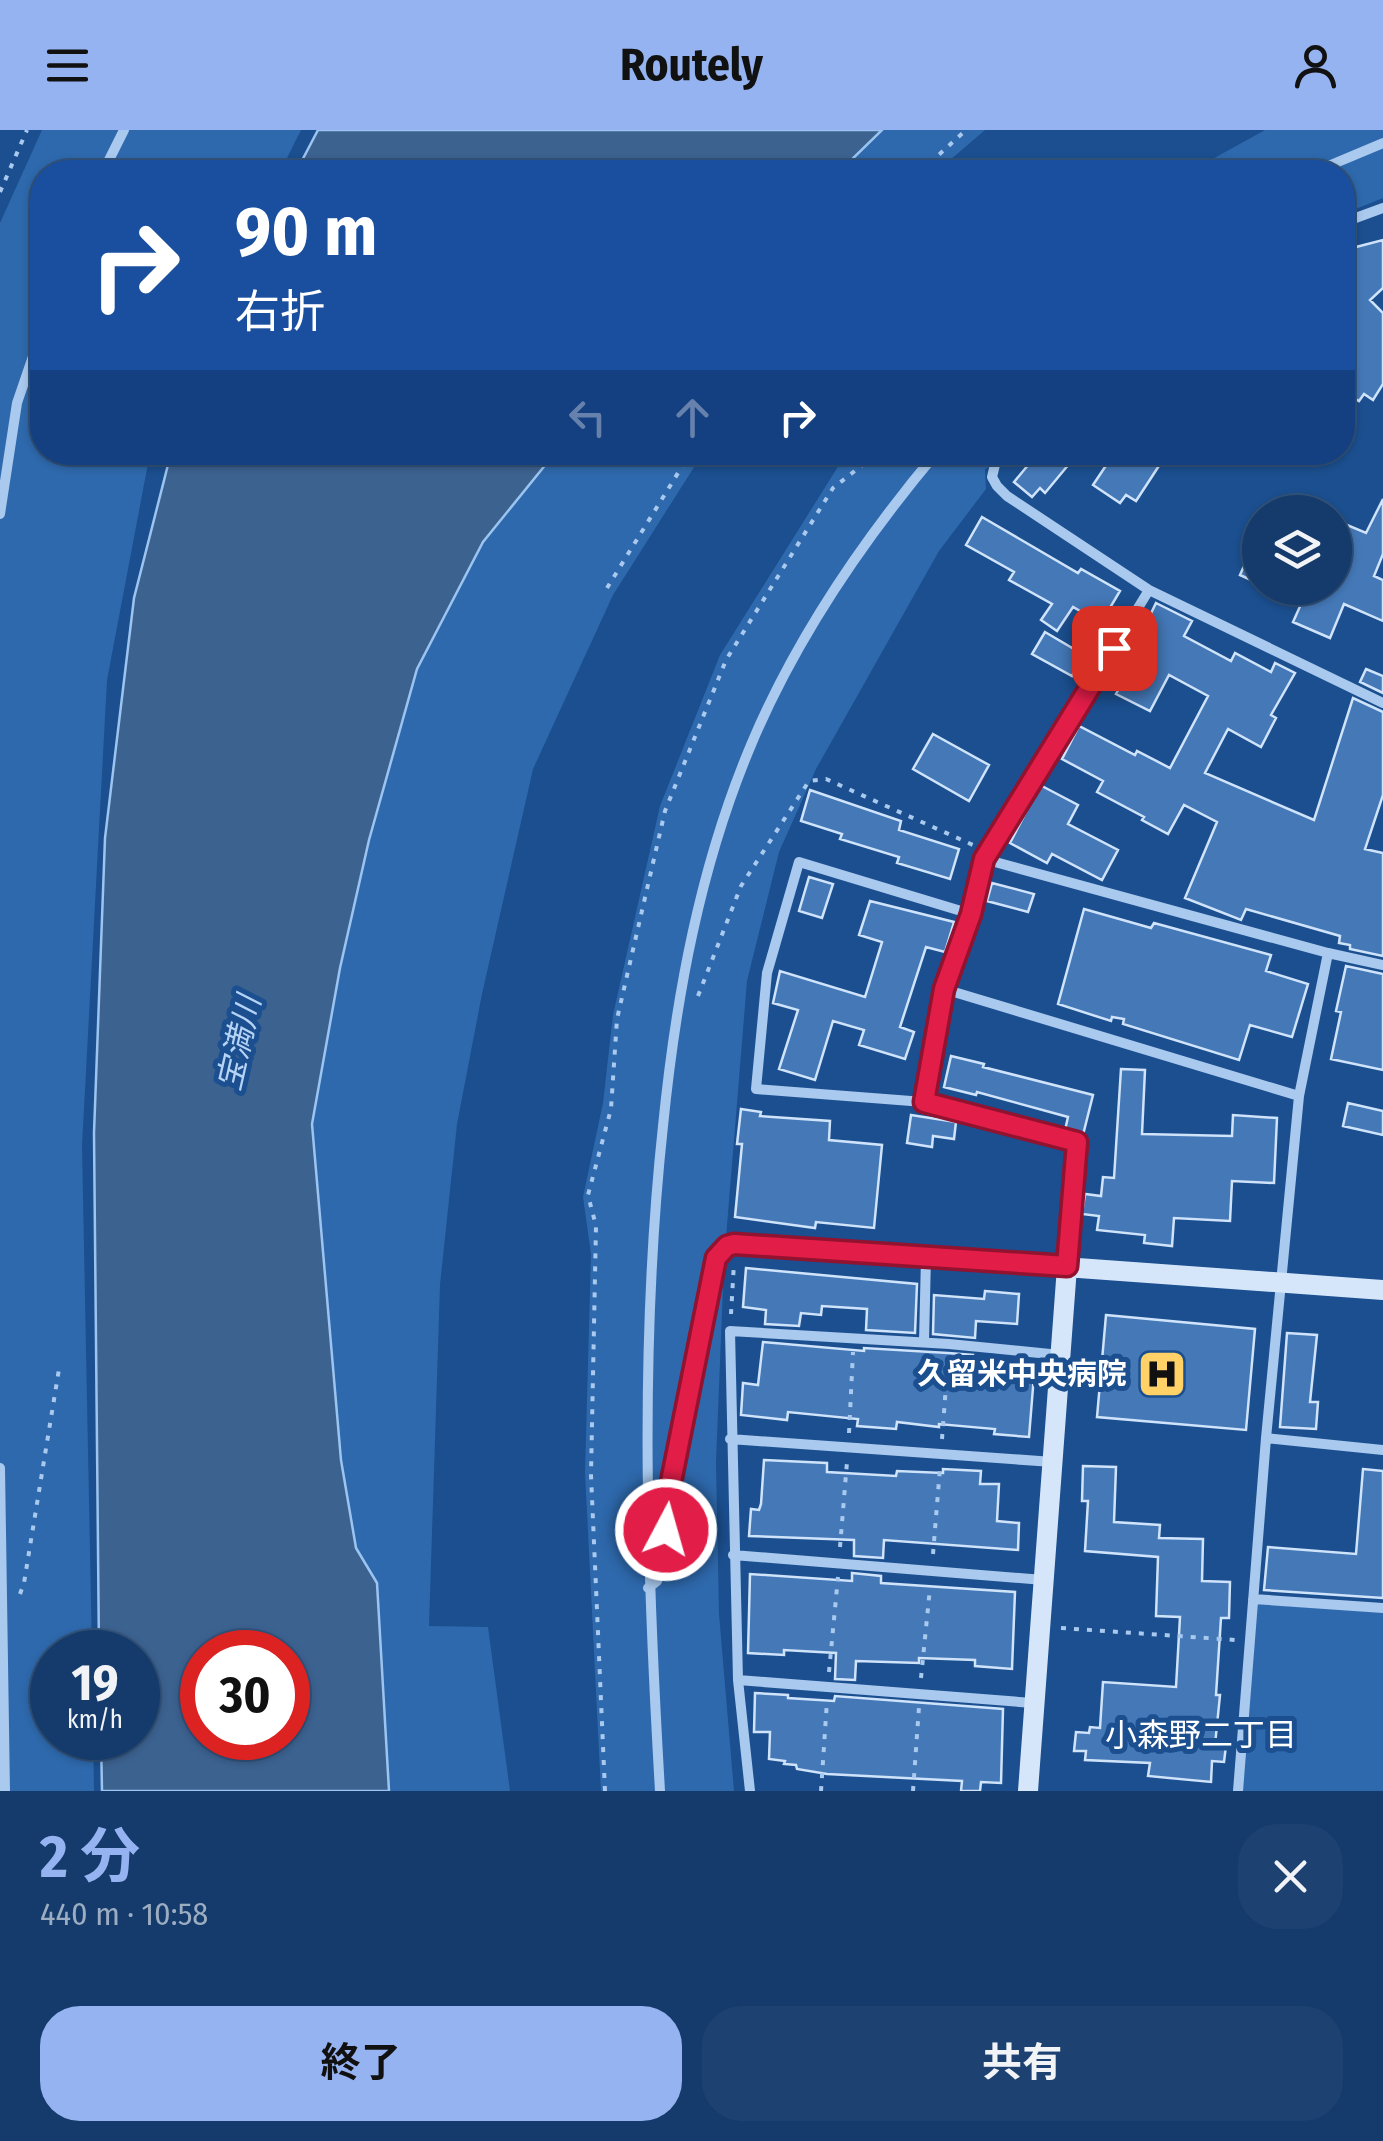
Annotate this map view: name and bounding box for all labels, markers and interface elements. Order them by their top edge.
icon: menu [40,38,95,93]
text: Routely [620,38,763,92]
icon: person [1288,38,1343,93]
text: 90 m [235,190,377,274]
icon: right [70,200,200,330]
text: 右折 [235,285,325,339]
icon: left [560,390,615,445]
icon: ahead [665,390,720,445]
icon: right [770,390,825,445]
map controls [1242,495,1352,605]
button: layers [1242,495,1352,605]
pin [1072,606,1157,691]
icon: arrive [1087,621,1142,676]
water label: 宝満川 [210,989,269,1094]
hospital icon: 久留米中央病院 [1136,1348,1188,1400]
place label: 久留米中央病院 [917,1356,1127,1392]
position arrow [614,1478,718,1582]
speed limit sign: 30 [180,1630,310,1760]
text: 19 [71,1653,118,1713]
text: km/h [67,1705,123,1735]
district label: 小森野二丁目 [1105,1716,1297,1754]
text: 2 分 [40,1821,140,1893]
button: close [1238,1824,1343,1929]
text: 440 m · 10:58 [40,1895,208,1933]
button: 終了 [40,2006,682,2121]
button: 共有 [702,2006,1343,2121]

